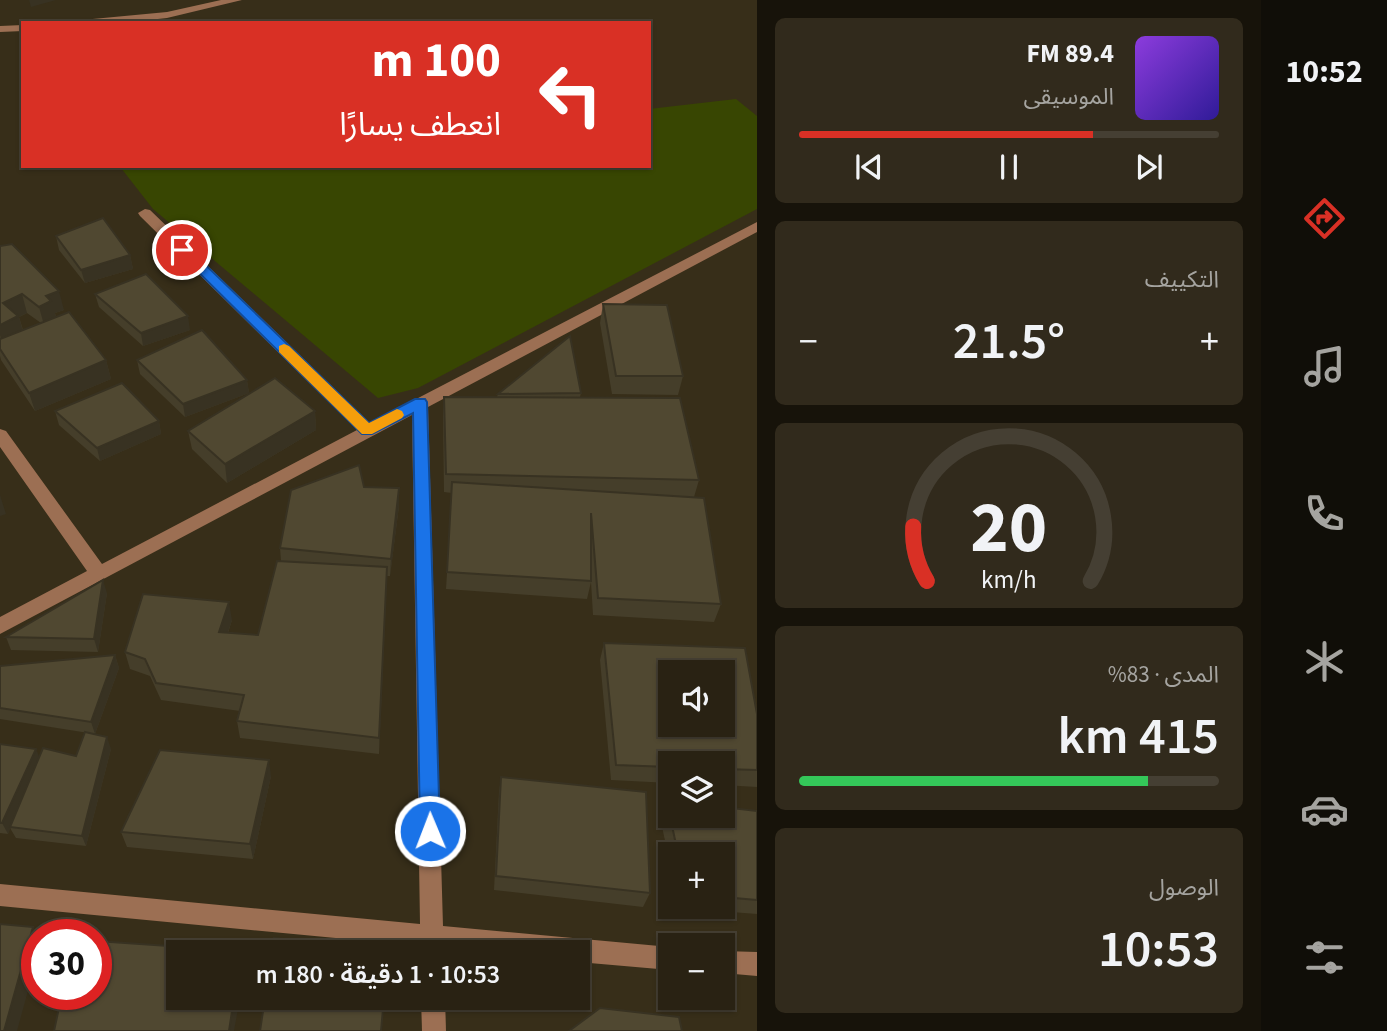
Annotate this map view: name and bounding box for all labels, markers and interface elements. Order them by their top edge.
text: 100 m [372,26,501,96]
text: 89.4 FM [1026,35,1114,72]
icon: left [525,49,616,140]
text: 10:52 [1285,49,1363,95]
text: الموسيقى [1023,80,1114,113]
text: انعطف يسارًا [339,102,501,148]
icon: previous [850,148,888,186]
icon: pause [990,148,1028,186]
icon: next [1130,148,1168,186]
icon: directions [1300,194,1349,243]
pin [152,220,212,280]
icon: arrive [163,231,201,269]
text: التكييف [1145,263,1219,296]
text: 21.5° [953,305,1065,379]
text: − [799,315,818,369]
text: + [1200,315,1219,369]
icon: music [1300,342,1349,391]
text: 20 [971,477,1047,581]
icon: phone [1300,489,1349,538]
text: km/h [981,562,1037,598]
icon: climate [1300,637,1349,686]
text: المدى · 83% [1108,658,1219,691]
map controls [658,660,735,1010]
button: sound [658,660,735,737]
text: 415 km [1058,700,1219,774]
button: layers [658,751,735,828]
icon: car [1300,785,1349,834]
position arrow [393,794,467,868]
button: + [658,842,735,919]
text: الوصول [1149,871,1219,904]
text: 10:53 [1098,913,1219,987]
speed limit sign: 30 [21,919,112,1010]
button: − [658,933,735,1010]
icon: filters [1300,933,1349,982]
text: 10:53 · 1 دقيقة · 180 m [256,956,500,993]

